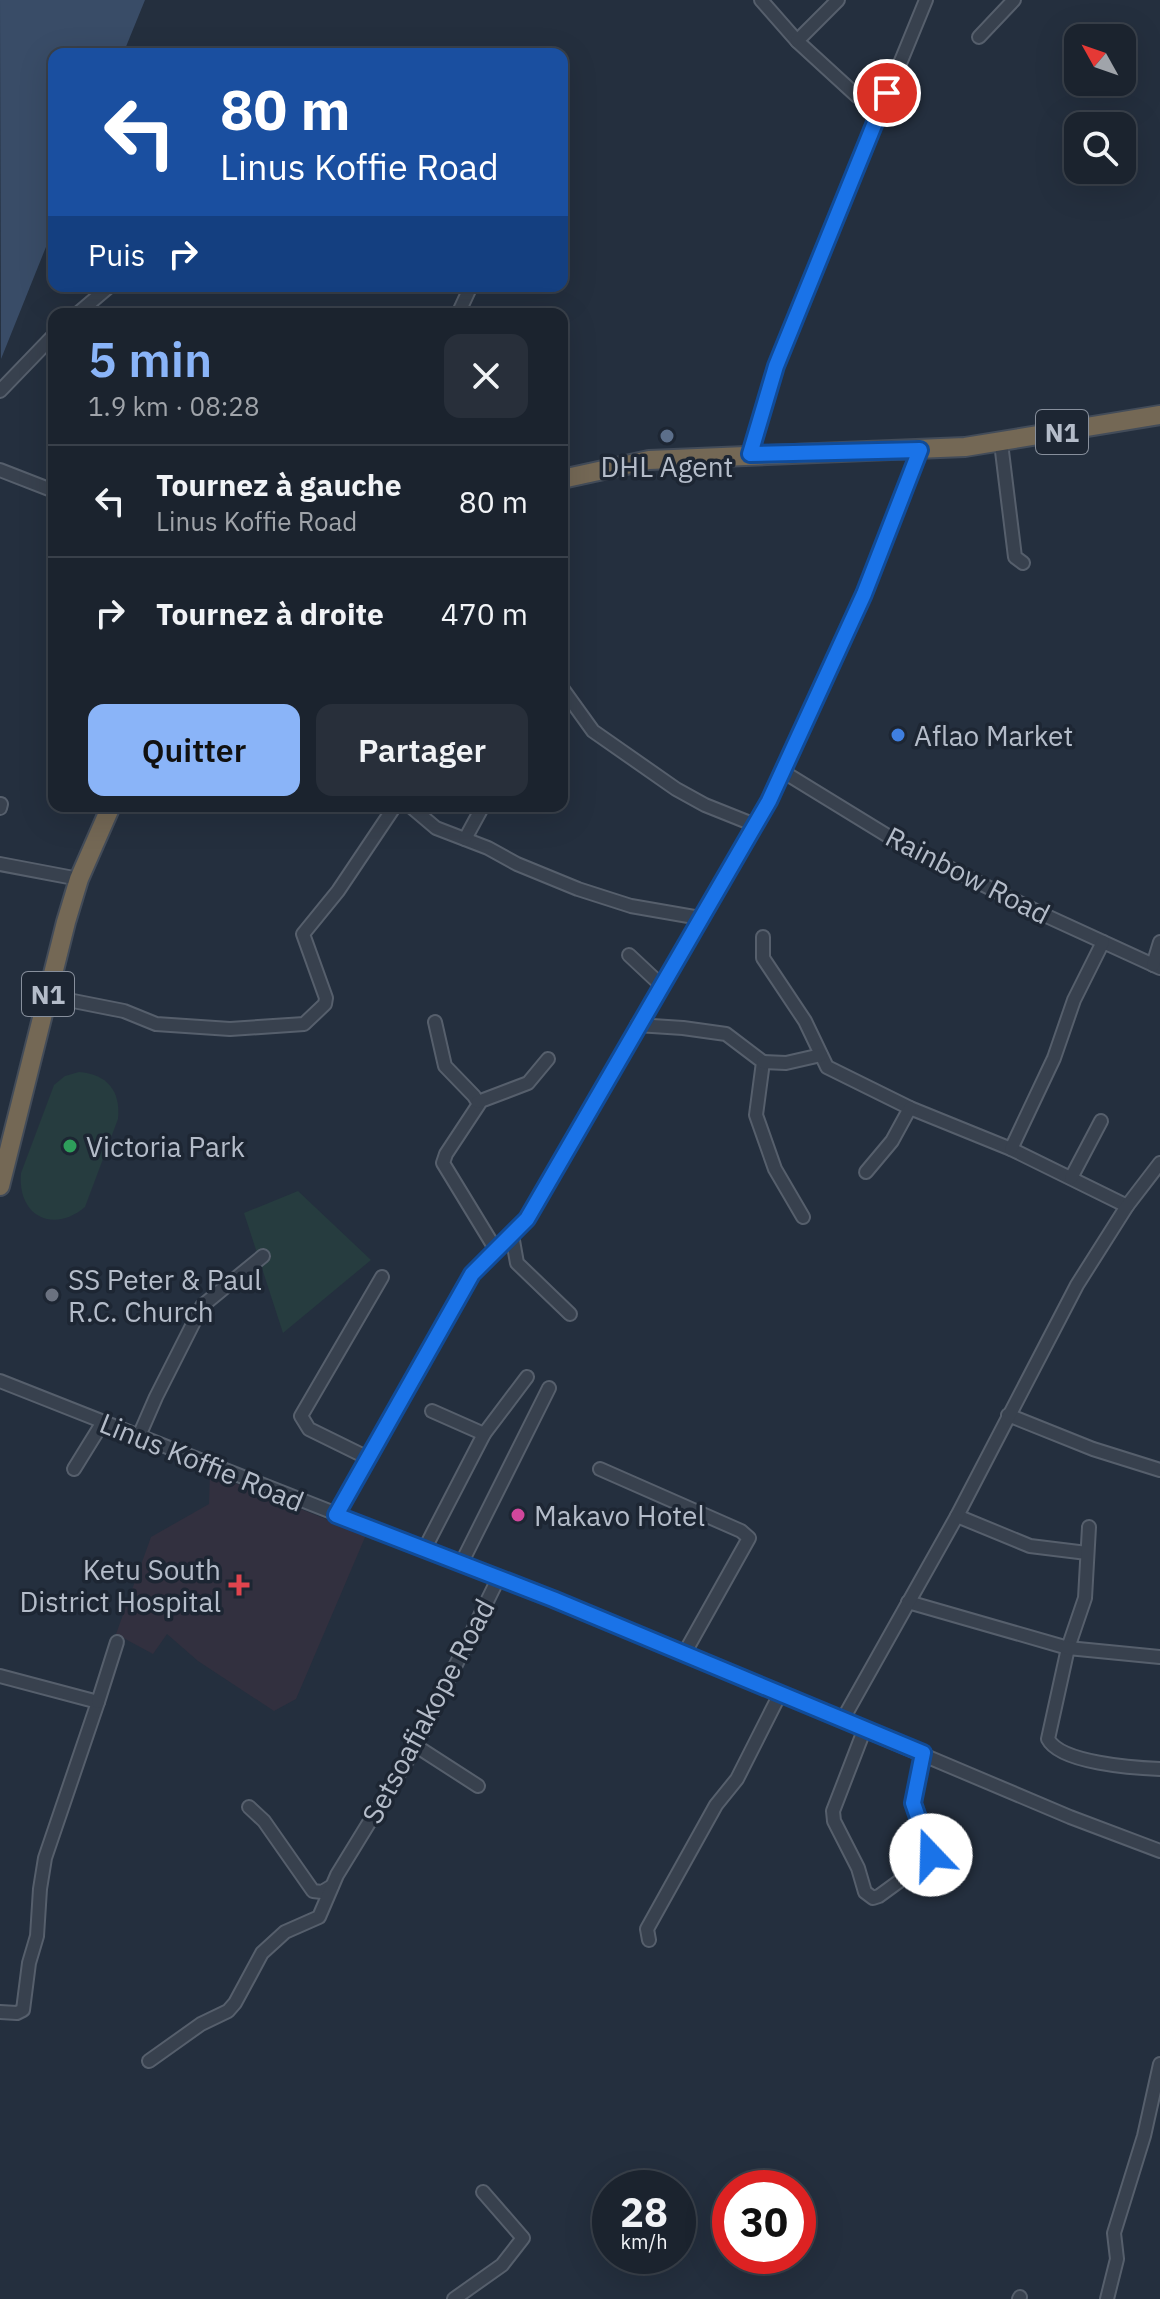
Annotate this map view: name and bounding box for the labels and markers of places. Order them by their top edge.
pin [853,59,921,127]
marker: DHL Agent [658,427,676,445]
place label: DHL Agent [601,448,733,485]
place label: Aflao Market [914,717,1073,754]
marker: Aflao Market [889,726,907,744]
place label: Victoria Park [86,1128,245,1165]
marker: Victoria Park [61,1137,79,1155]
place label: SS Peter & Paul R.C. Church [68,1261,262,1330]
marker: SS Peter & Paul R.C. Church [43,1286,61,1304]
place label: Makavo Hotel [534,1497,705,1534]
marker: Makavo Hotel [509,1506,527,1524]
place label: Ketu South District Hospital [19,1551,221,1620]
marker: Ketu South District Hospital [228,1574,250,1596]

